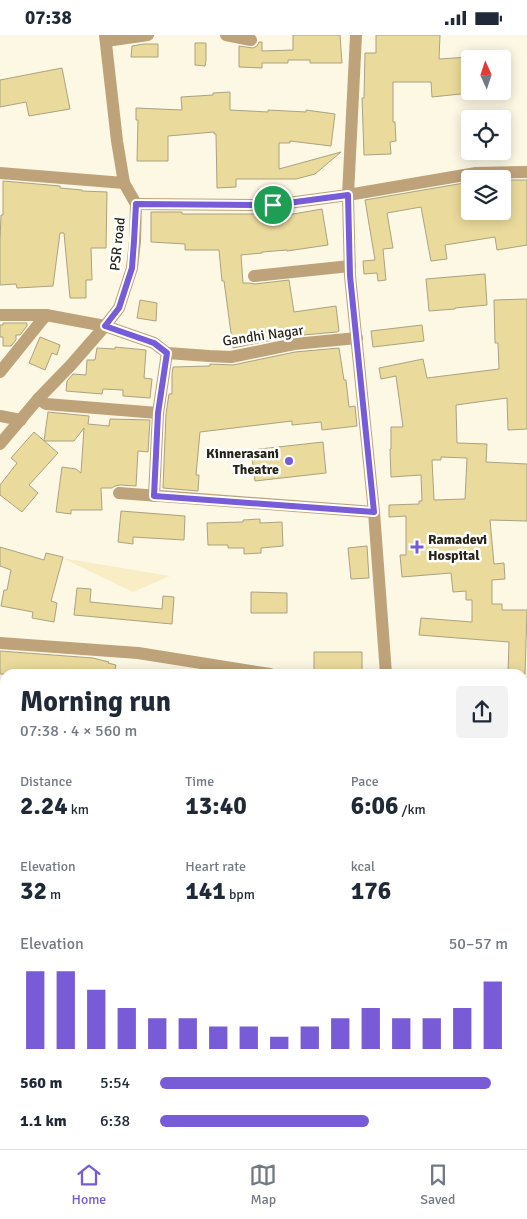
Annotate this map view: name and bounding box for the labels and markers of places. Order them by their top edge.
pin [252,184,294,226]
place label: Kinnerasani Theatre [206,445,279,478]
marker: Kinnerasani Theatre [283,455,295,467]
place label: Ramadevi Hospital [428,531,487,564]
marker: Ramadevi Hospital [410,540,424,554]

